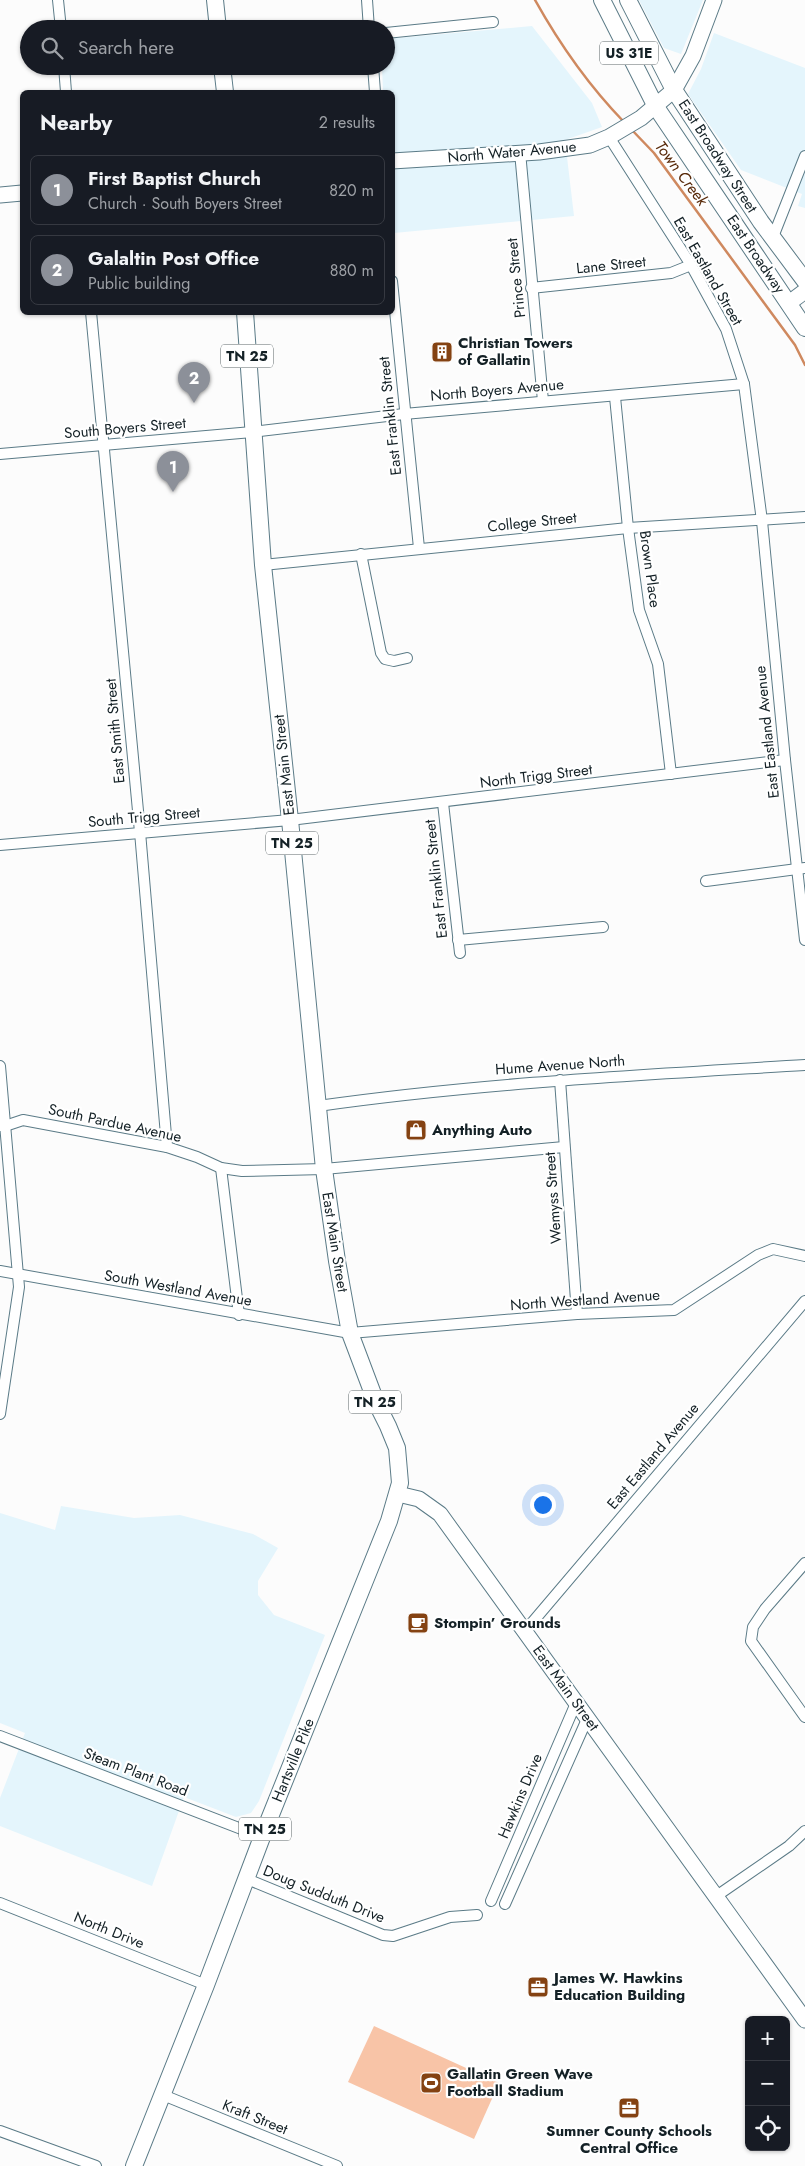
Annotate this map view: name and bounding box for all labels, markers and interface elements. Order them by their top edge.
search box [20,20,395,75]
icon: search [38,34,66,62]
text: Search here [78,34,174,61]
road number: US 31E [600,42,658,64]
street label: East Broadway Street [673,95,763,217]
text: Nearby [40,108,112,138]
text: 2 results [319,111,375,134]
street label: North Water Avenue [447,135,578,169]
water label: Town Creek [650,136,714,211]
text: First Baptist Church [88,165,261,192]
text: 1 [53,179,61,202]
text: 820 m [329,179,374,202]
text: Church · South Boyers Street [88,192,282,215]
street label: East Broadway [721,210,791,298]
street label: East Eastland Street [668,213,748,330]
street label: Prince Street [501,237,531,319]
text: Galaltin Post Office [88,245,259,272]
street label: Lane Street [575,250,647,280]
text: 2 [52,259,62,282]
text: 880 m [330,259,374,282]
text: Public building [88,272,190,295]
place label: Christian Towers of Gallatin [458,332,573,371]
building icon: Christian Towers of Gallatin [430,340,454,364]
road number: TN 25 [221,344,273,368]
street label: East Franklin Street [373,355,407,476]
pin: 2 [178,362,210,403]
street label: North Boyers Avenue [429,373,565,407]
street label: South Boyers Street [63,412,187,444]
pin: 1 [157,451,189,492]
street label: College Street [486,506,578,538]
street label: Brown Place [634,529,666,609]
street label: East Eastland Avenue [749,664,785,799]
street label: East Smith Street [99,677,131,784]
street label: East Main Street [268,713,300,816]
street label: North Trigg Street [479,758,594,794]
street label: South Trigg Street [87,801,201,833]
street label: East Franklin Street [419,818,453,939]
road number: TN 25 [266,831,318,854]
street label: Hume Avenue North [494,1049,626,1081]
street label: South Pardue Avenue [46,1098,184,1148]
shop icon: Anything Auto [404,1118,428,1142]
place label: Anything Auto [431,1119,532,1141]
street label: Wemyss Street [539,1151,567,1245]
street label: East Main Street [316,1190,354,1294]
street label: South Westland Avenue [102,1264,254,1312]
street label: North Westland Avenue [509,1284,661,1316]
road number: TN 25 [349,1390,401,1414]
street label: East Eastland Avenue [602,1398,704,1514]
your location [530,1492,556,1518]
cafe icon: Stompin’ Grounds [406,1611,430,1635]
place label: Stompin’ Grounds [434,1612,561,1634]
street label: East Main Street [527,1641,605,1736]
street label: Hartsville Pike [266,1715,320,1805]
street label: Steam Plant Road [81,1742,191,1802]
street label: Hawkins Drive [492,1750,548,1842]
road number: TN 25 [239,1818,291,1840]
street label: Doug Sudduth Drive [260,1860,389,1929]
street label: North Drive [70,1906,148,1954]
place label: James W. Hawkins Education Building [551,1967,685,2006]
office icon: James W. Hawkins Education Building [526,1975,550,1999]
map controls [745,2016,790,2151]
button: + [745,2016,790,2061]
button: − [745,2061,790,2106]
place label: Gallatin Green Wave Football Stadium [447,2063,593,2102]
sports icon: Gallatin Green Wave Football Stadium [419,2071,443,2095]
street label: Kraft Street [219,2094,291,2140]
office icon: Sumner County Schools Central Office [617,2096,641,2120]
button: locate [745,2106,790,2151]
place label: Sumner County Schools Central Office [546,2120,712,2159]

